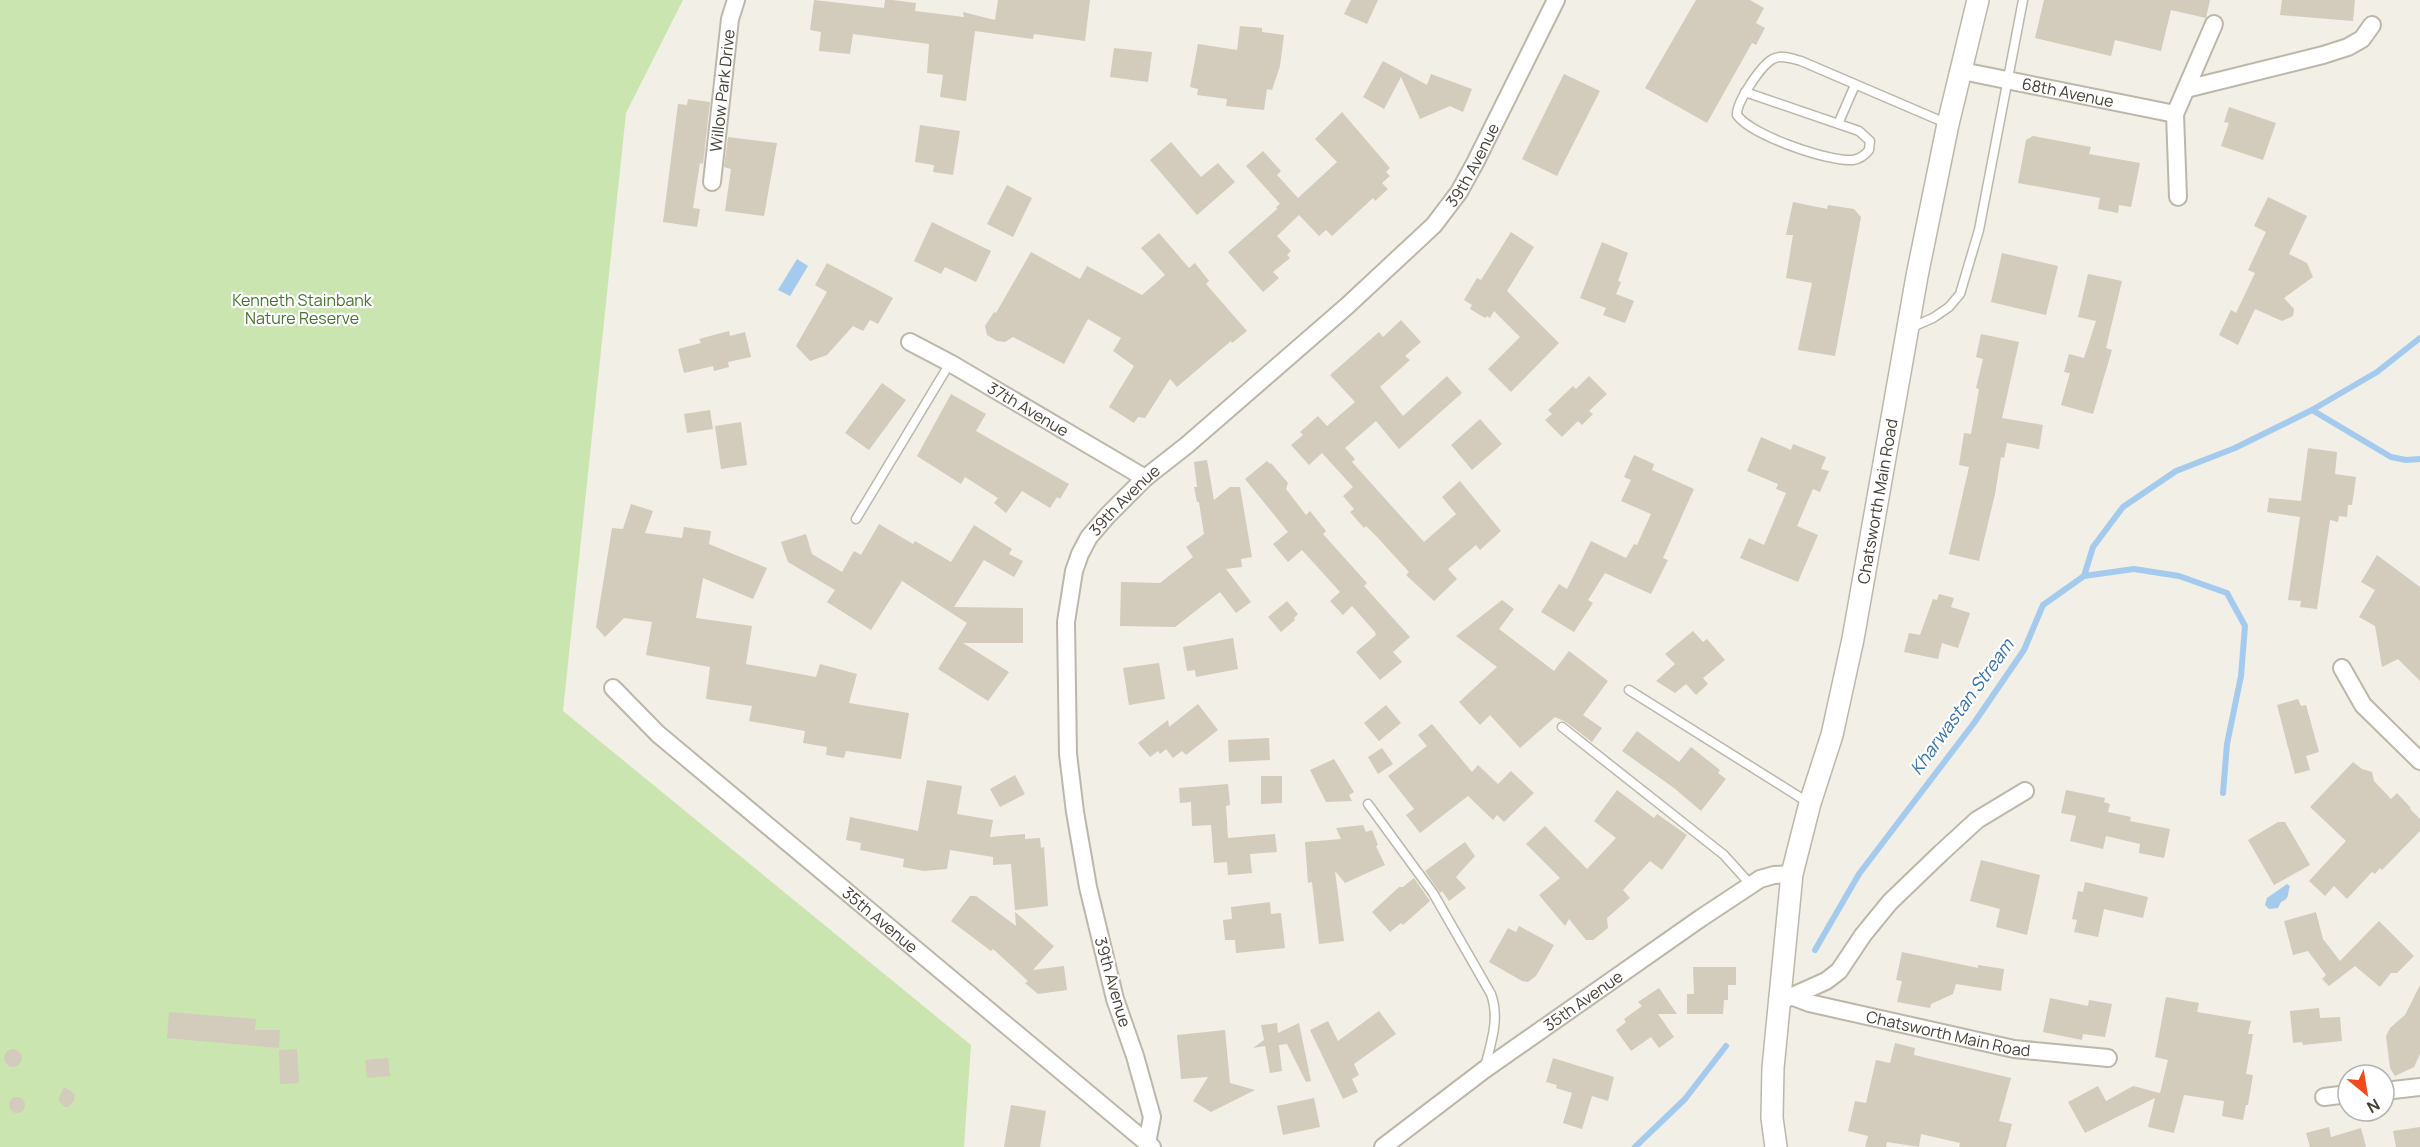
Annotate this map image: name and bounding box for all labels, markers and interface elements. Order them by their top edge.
street label: Willow Park Drive [704,28,740,153]
street label: 68th Avenue [2020,72,2116,112]
street label: 39th Avenue [1440,119,1504,212]
park label: Kenneth Stainbank Nature Reserve [232,289,373,329]
street label: 37th Avenue [984,377,1073,442]
street label: Chatsworth Main Road [1852,417,1903,586]
street label: 39th Avenue [1084,459,1164,541]
water label: Kharwastan Stream [1904,632,2020,779]
street label: 35th Avenue [838,882,923,958]
street label: 39th Avenue [1090,934,1136,1030]
street label: 35th Avenue [1539,965,1627,1036]
street label: Chatsworth Main Road [1864,1005,2031,1062]
north arrow [2336,1063,2396,1123]
text: N [2363,1094,2384,1118]

